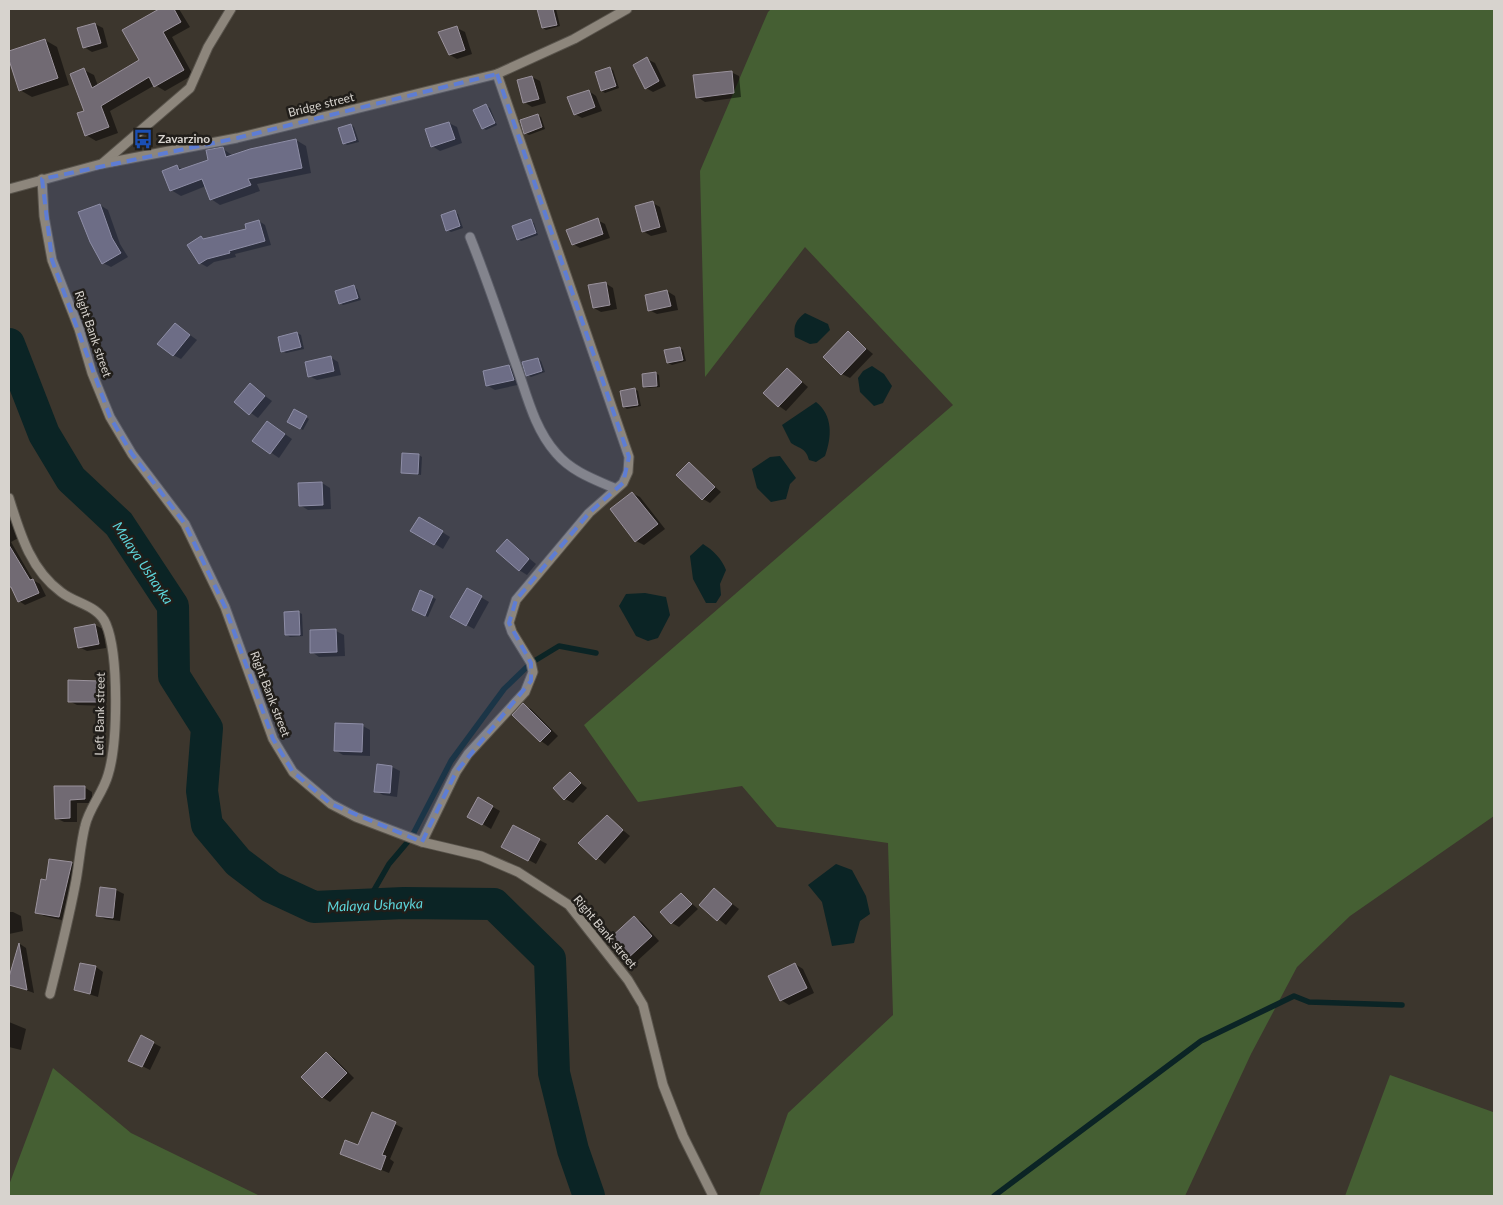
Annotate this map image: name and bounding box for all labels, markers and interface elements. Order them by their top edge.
street label: Bridge street [286,89,356,120]
bus stop icon: Zavarzino [132,128,154,150]
place label: Zavarzino [158,131,210,146]
street label: Right Bank street [72,289,116,380]
water label: Malaya Ushayka [110,518,177,607]
street label: Right Bank street [247,649,294,739]
street label: Left Bank street [91,672,108,756]
street label: Right Bank street [571,892,641,972]
water label: Malaya Ushayka [327,894,423,915]

